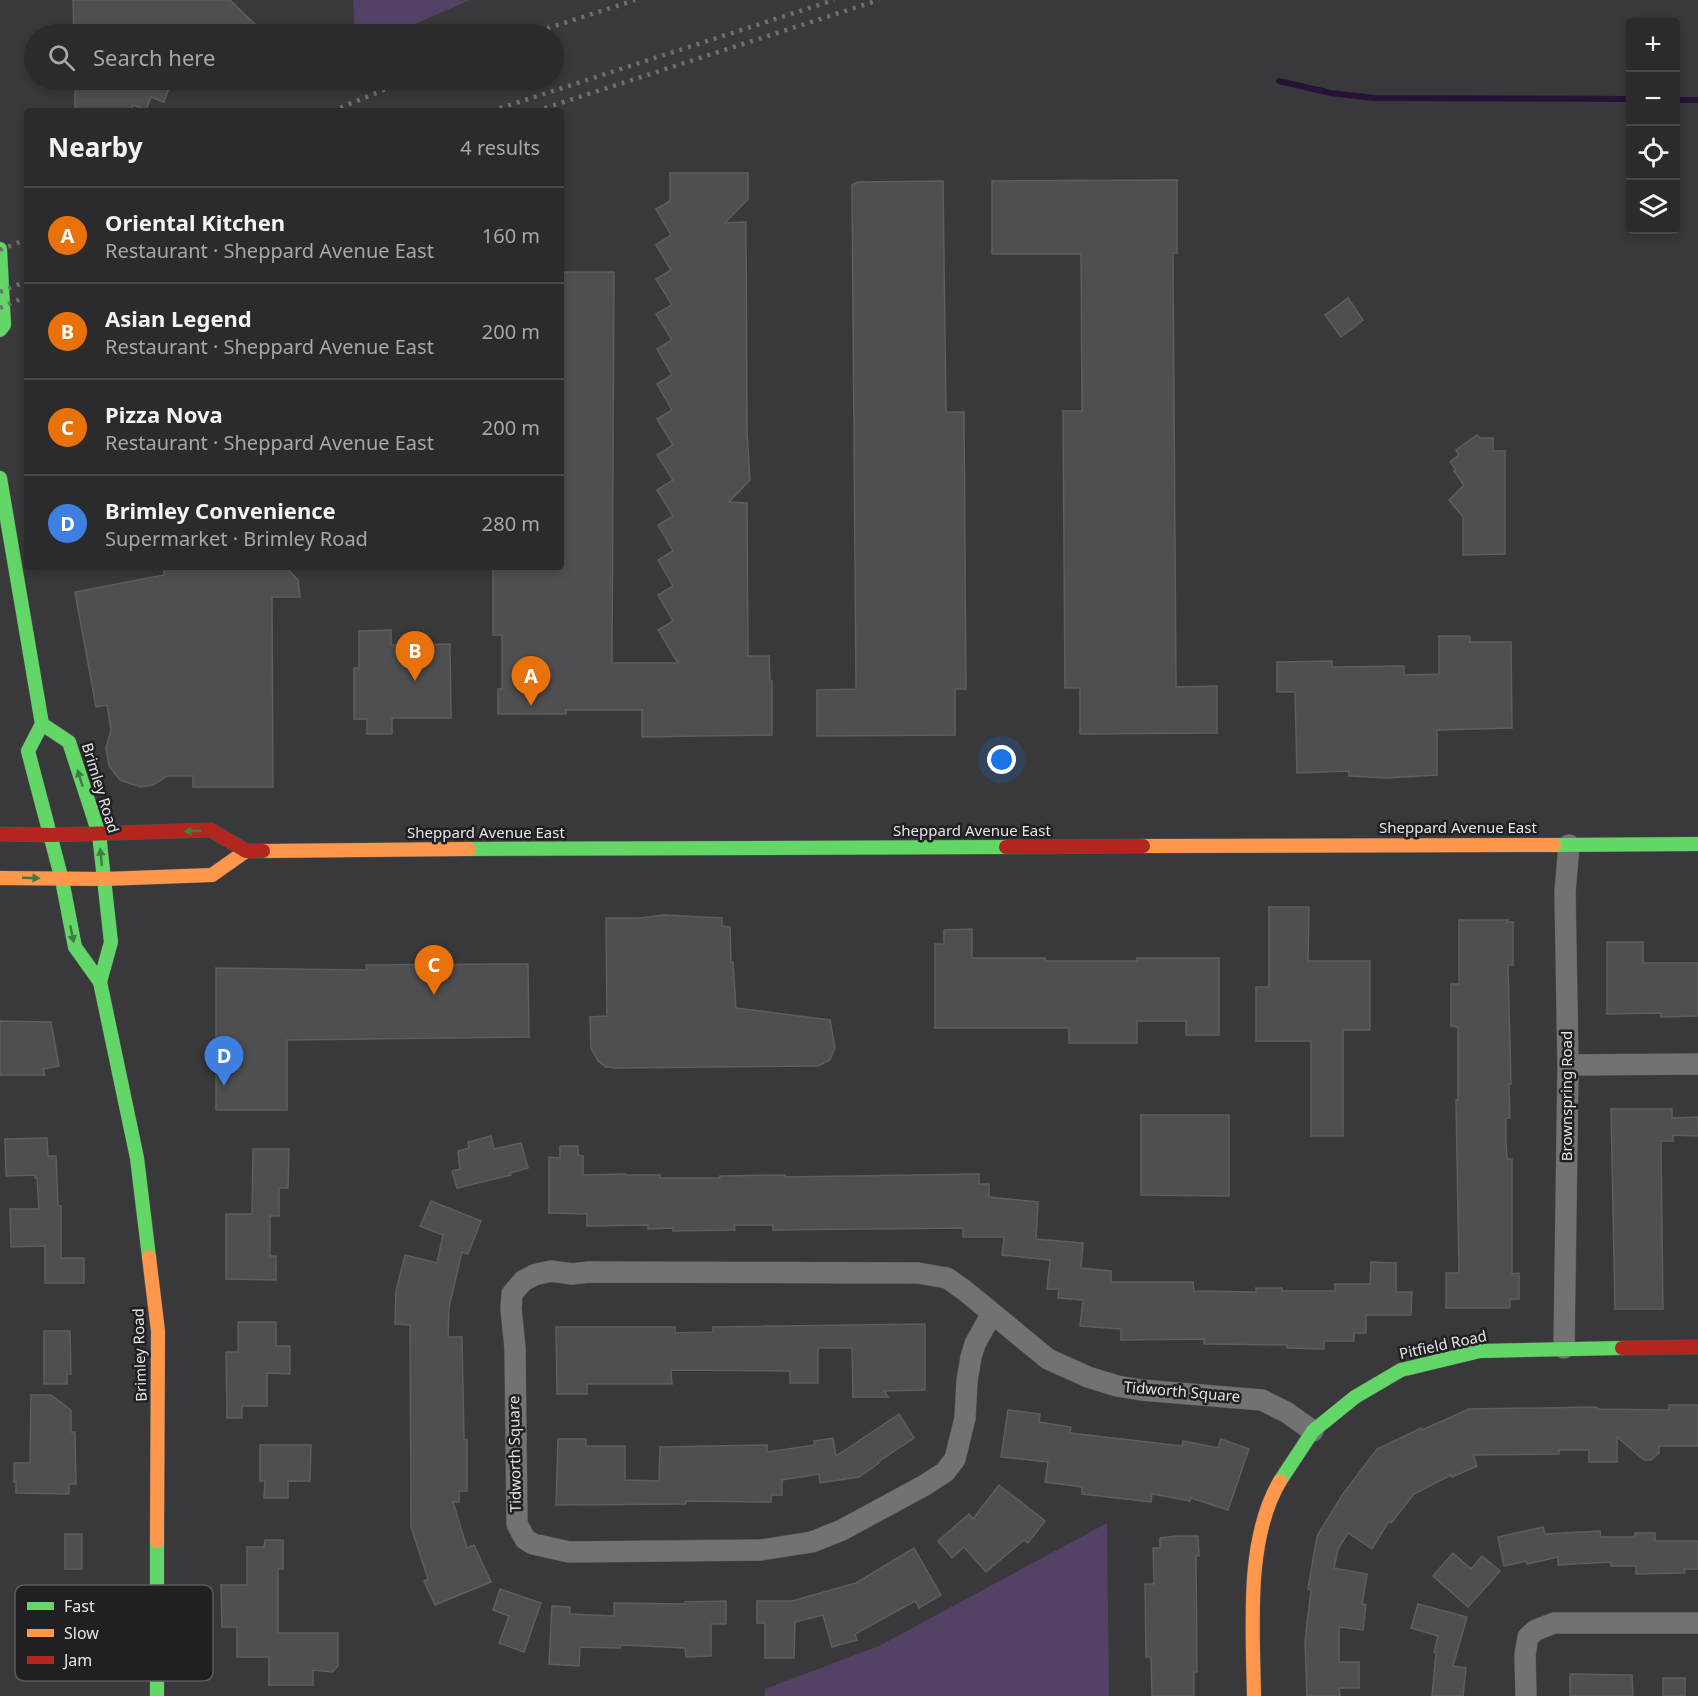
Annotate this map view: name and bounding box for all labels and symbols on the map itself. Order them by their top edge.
pin: B [396,632,434,681]
pin: A [512,656,550,706]
street label: Brimley Road [78,740,124,835]
your location [987,745,1016,774]
one-way arrow [75,769,84,787]
street label: Sheppard Avenue East [1379,817,1537,837]
street label: Sheppard Avenue East [893,820,1051,840]
street label: Sheppard Avenue East [407,822,565,842]
one-way arrow [183,826,202,835]
one-way arrow [96,847,106,866]
one-way arrow [22,874,41,883]
one-way arrow [68,925,77,944]
pin: C [414,946,454,995]
street label: Brownspring Road [1556,1031,1576,1161]
pin: D [204,1036,244,1086]
street label: Brimley Road [127,1308,151,1402]
street label: Pitfield Road [1397,1325,1488,1363]
street label: Tidworth Square [1123,1376,1241,1406]
street label: Tidworth Square [503,1396,525,1512]
legend [15,1585,213,1681]
text: Fast [64,1595,95,1617]
text: Slow [64,1622,99,1644]
text: Jam [62,1649,92,1671]

